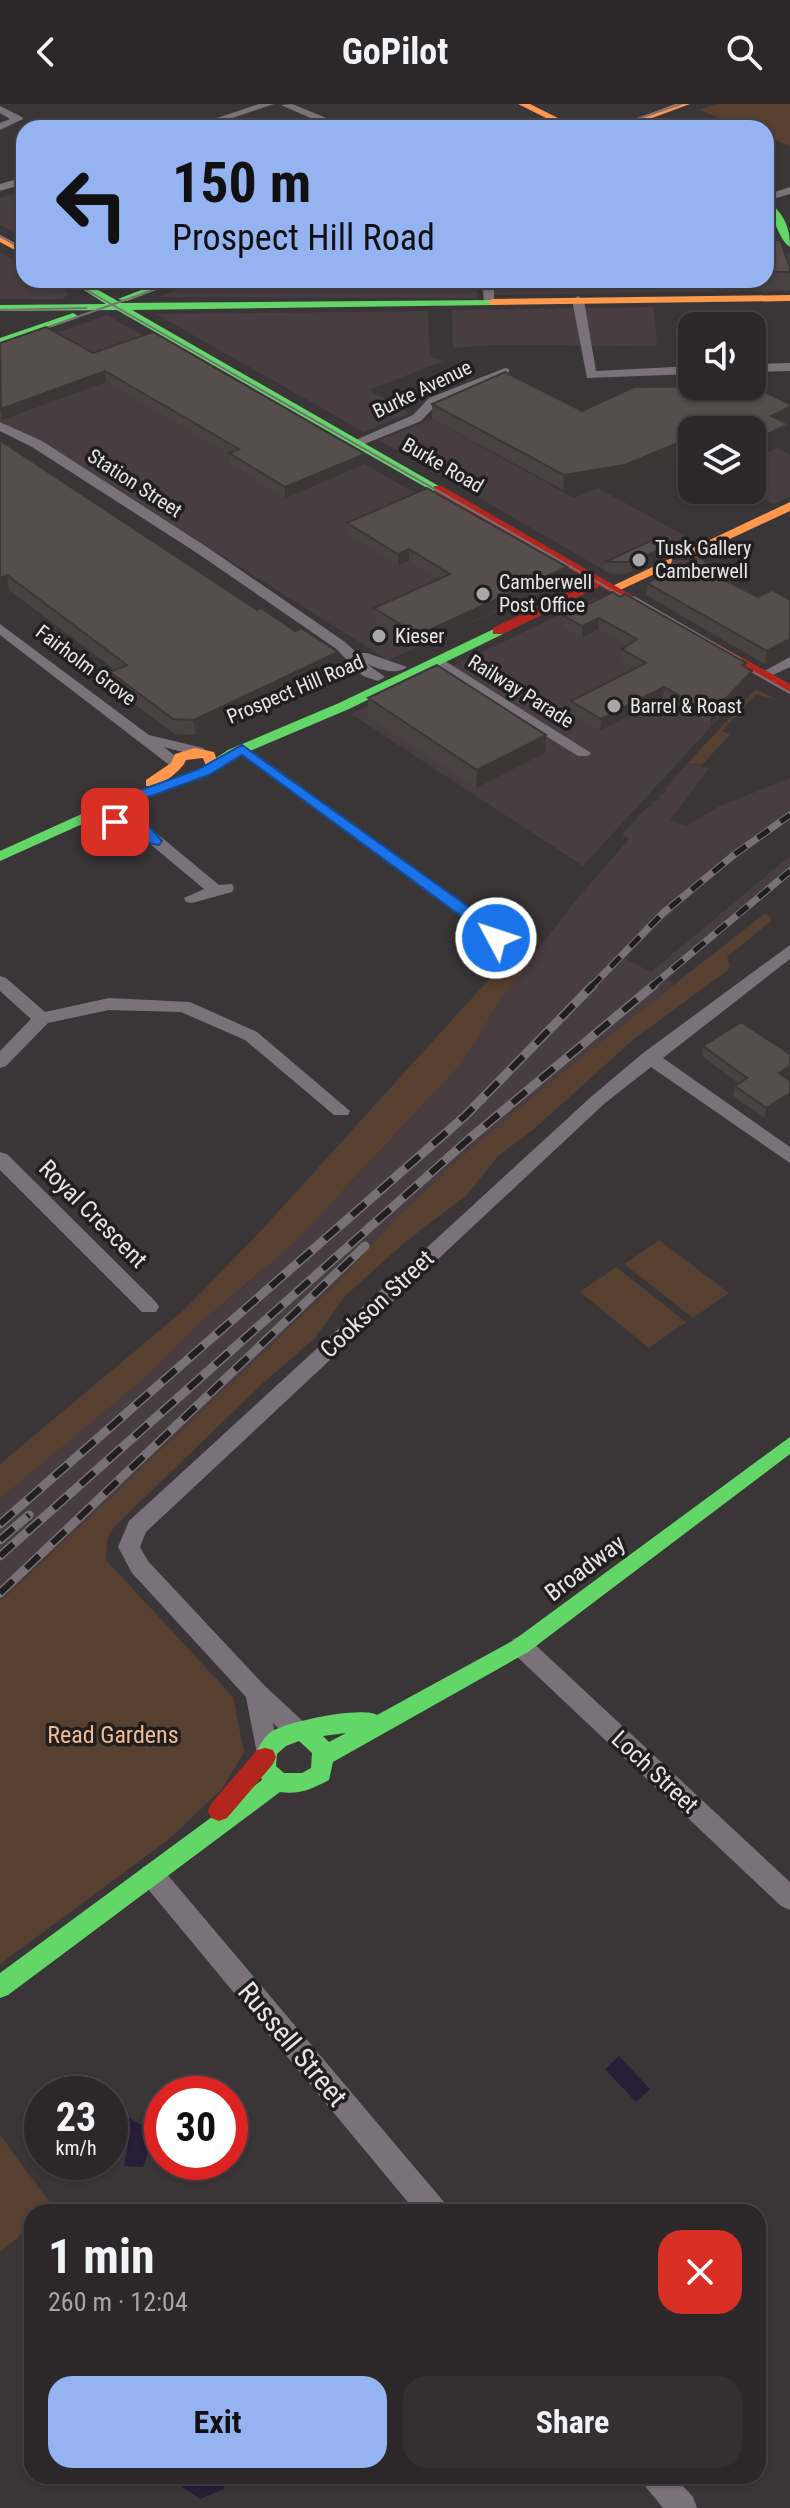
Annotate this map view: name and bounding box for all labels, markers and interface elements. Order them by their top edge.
icon: back [24,30,68,74]
icon: search [722,30,766,74]
text: GoPilot [342,31,448,73]
text: 150 m [172,150,311,216]
icon: left [40,152,144,256]
text: Prospect Hill Road [172,217,435,259]
map controls [678,312,766,504]
button: sound [678,312,766,400]
street label: Burke Avenue [369,355,475,423]
button: layers [678,416,766,504]
street label: Burke Road [398,432,488,498]
street label: Station Street [83,444,187,522]
place label: Tusk Gallery Camberwell [655,536,751,583]
marker: Tusk Gallery Camberwell [630,551,648,569]
place label: Camberwell Post Office [499,570,592,617]
marker: Camberwell Post Office [474,585,492,603]
street label: Fairholm Grove [31,620,141,710]
place label: Kieser [395,624,444,648]
marker: Kieser [370,627,388,645]
street label: Prospect Hill Road [223,649,367,729]
street label: Railway Parade [464,649,578,733]
place label: Barrel & Roast [630,694,742,718]
marker: Barrel & Roast [605,697,623,715]
pin [81,788,149,856]
icon: arrive [93,800,137,844]
position arrow [454,896,538,980]
street label: Royal Crescent [33,1154,153,1274]
street label: Cookson Street [314,1244,440,1364]
street label: Broadway [540,1529,630,1607]
park label: Read Gardens [47,1721,179,1749]
street label: Loch Street [606,1725,704,1819]
street label: Russell Street [231,1976,354,2113]
speed limit sign: 30 [144,2076,248,2180]
text: 23 [56,2094,96,2141]
text: km/h [55,2136,97,2160]
text: 1 min [48,2228,155,2285]
button: close [658,2230,742,2314]
text: 260 m · 12:04 [48,2287,188,2317]
button: Exit [48,2376,387,2468]
button: Share [403,2376,742,2468]

